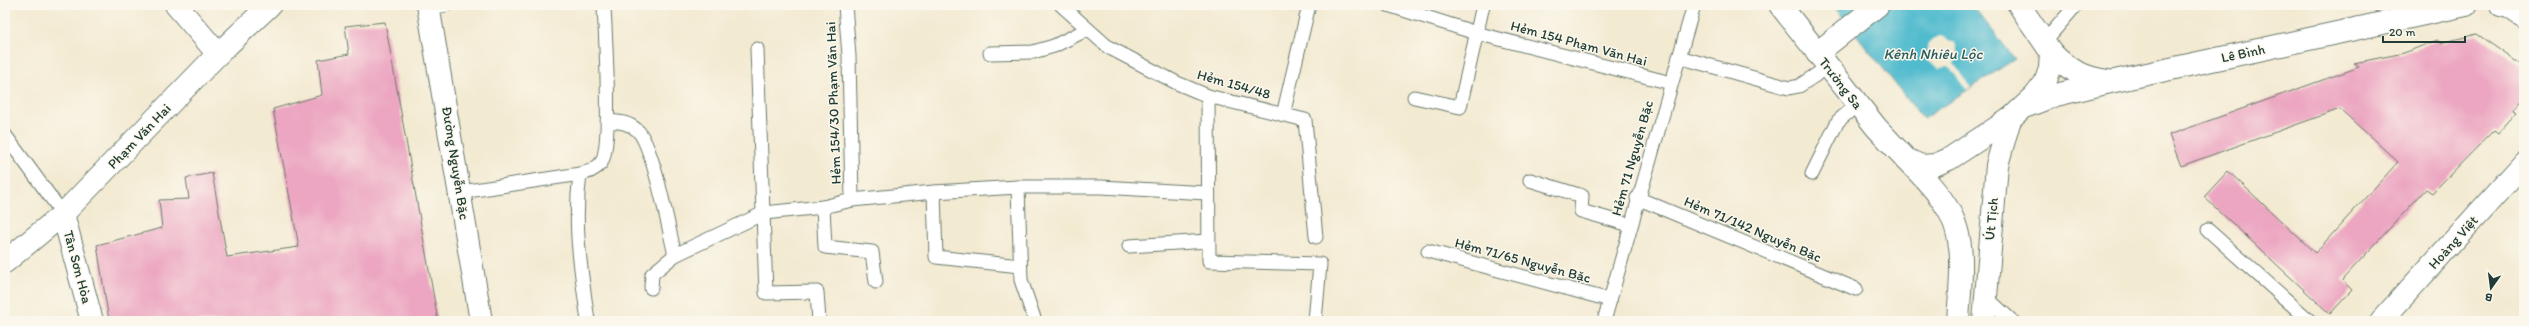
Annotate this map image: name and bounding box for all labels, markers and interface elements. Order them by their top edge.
street label: Hẻm 154 Phạm Văn Hai [1509,17,1649,70]
scale bar [2383,18,2465,44]
street label: Hẻm 154/30 Phạm Văn Hai [822,21,845,185]
text: 20 m [2389,25,2416,39]
street label: Lê Bình [2220,41,2267,66]
water label: Kênh Nhiêu Lộc [1883,45,1984,63]
street label: Trường Sa [1815,54,1867,113]
street label: Hẻm 154/48 [1195,66,1273,103]
street label: Hẻm 71 Nguyễn Bặc [1608,98,1657,218]
street label: Phạm Văn Hai [104,100,175,172]
street label: Đường Nguyễn Bặc [438,105,473,221]
street label: Hẻm 71/142 Nguyễn Bặc [1682,193,1824,266]
street label: Út Tịch [1981,196,2002,241]
street label: Hoàng Việt [2425,212,2482,273]
street label: Tân Sơn Hòa [60,229,96,306]
street label: Hẻm 71/65 Nguyễn Bặc [1453,234,1593,287]
north arrow [2471,268,2511,308]
text: B [2484,290,2494,304]

